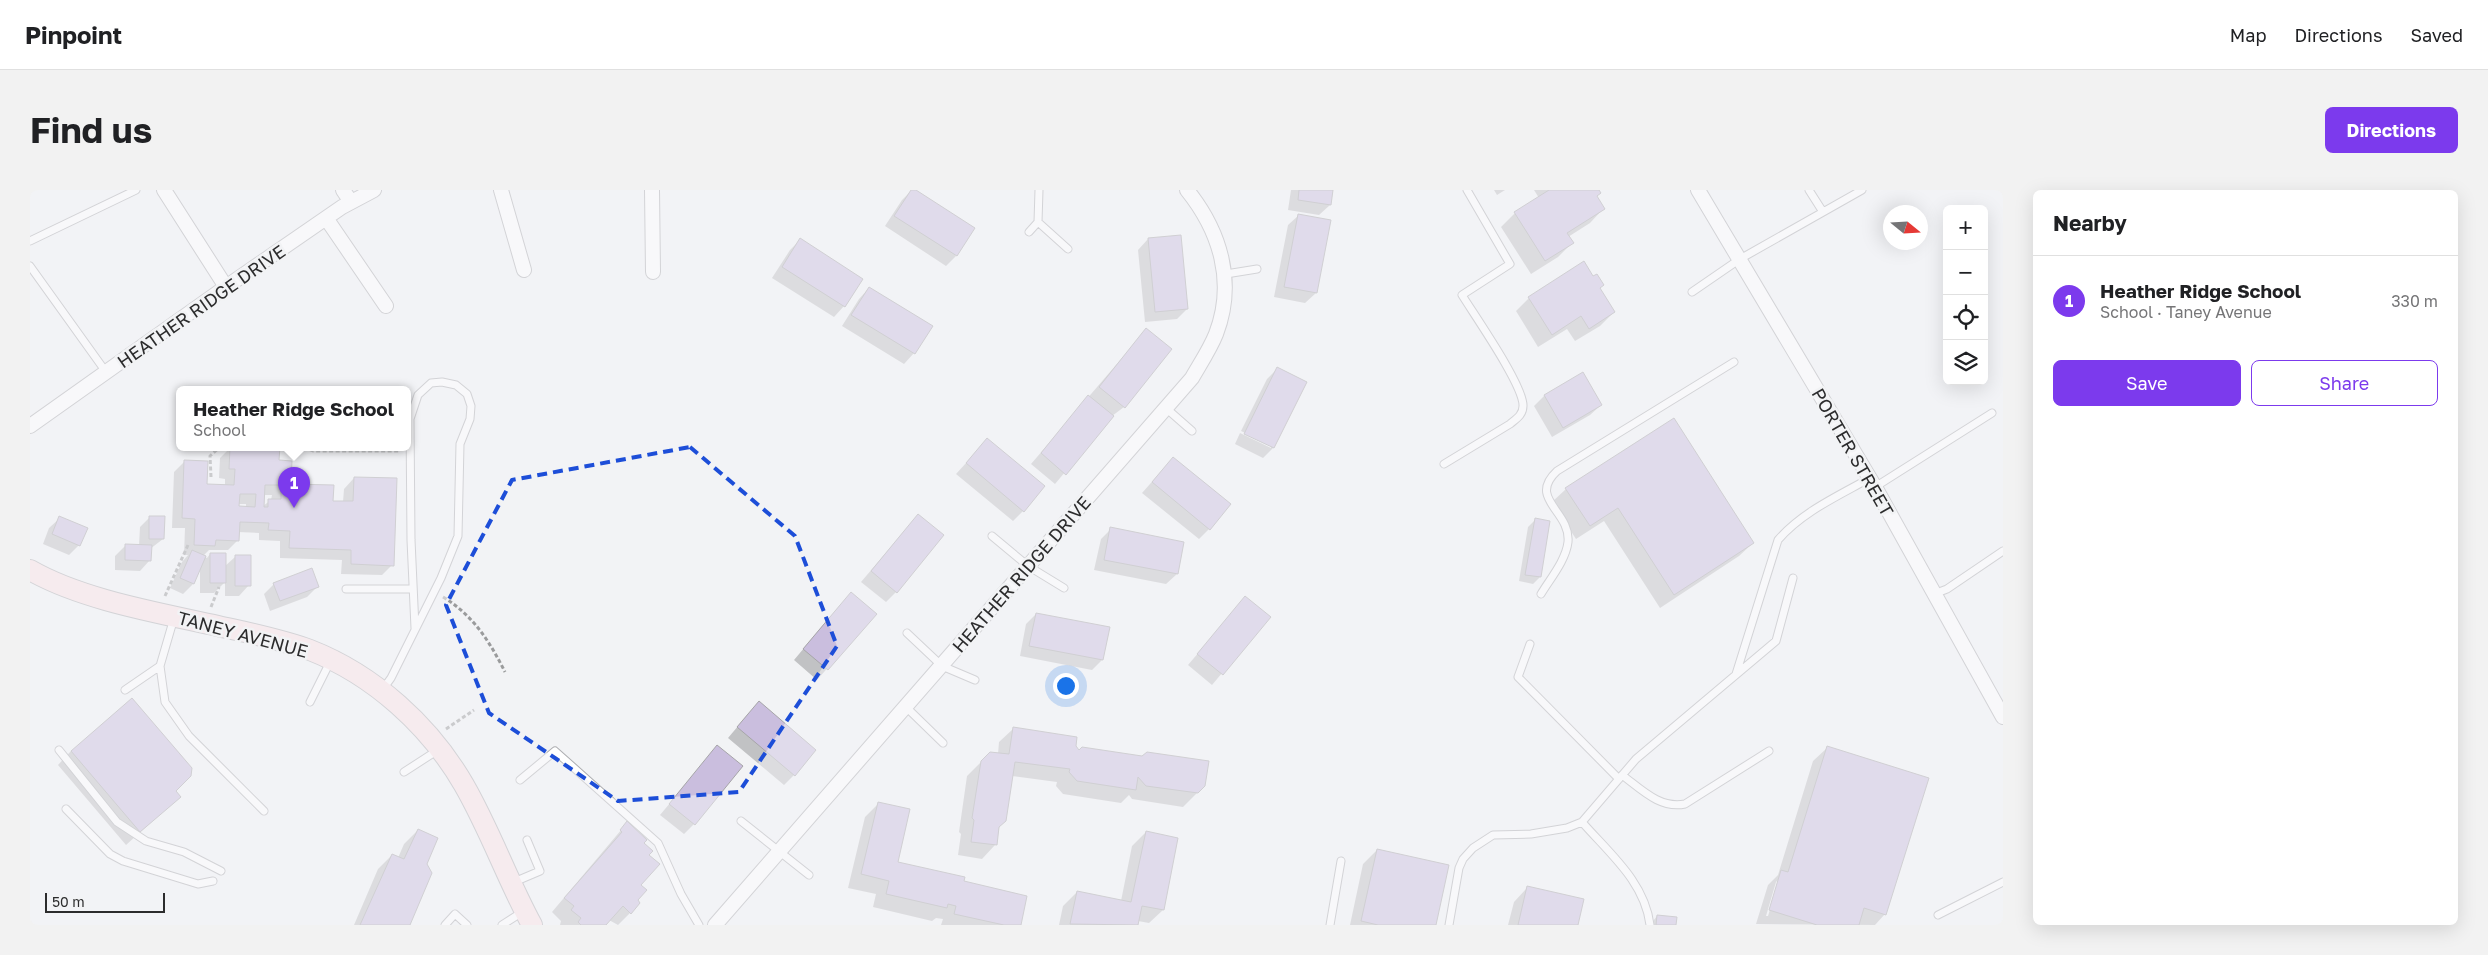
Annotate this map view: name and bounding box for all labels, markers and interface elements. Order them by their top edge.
text: Pinpoint [25,20,122,49]
text: Map [2230,24,2266,46]
text: Directions [2294,24,2382,46]
text: Saved [2410,24,2463,46]
button: Directions [2325,107,2458,153]
text: Find us [30,109,152,151]
north arrow [1883,205,1928,250]
map controls [1943,205,1988,385]
button: + [1943,205,1988,250]
text: Nearby [2053,210,2127,236]
street label: HEATHER RIDGE DRIVE [113,240,289,372]
button: − [1943,250,1988,295]
text: Heather Ridge School [2100,279,2301,302]
text: 1 [2065,291,2073,311]
text: 330 m [2391,291,2438,311]
button: locate [1943,295,1988,340]
text: School · Taney Avenue [2100,302,2272,322]
button: layers [1943,340,1988,385]
button: Save [2053,360,2241,406]
button: Share [2251,360,2438,406]
street label: PORTER STREET [1807,384,1899,520]
popup [176,386,411,451]
text: Heather Ridge School [193,397,394,420]
text: School [193,420,246,440]
pin: 1 [278,467,310,508]
street label: HEATHER RIDGE DRIVE [947,491,1095,657]
street label: TANEY AVENUE [175,606,311,662]
your location [1053,673,1079,699]
scale bar [45,890,165,913]
text: 50 m [52,893,85,910]

